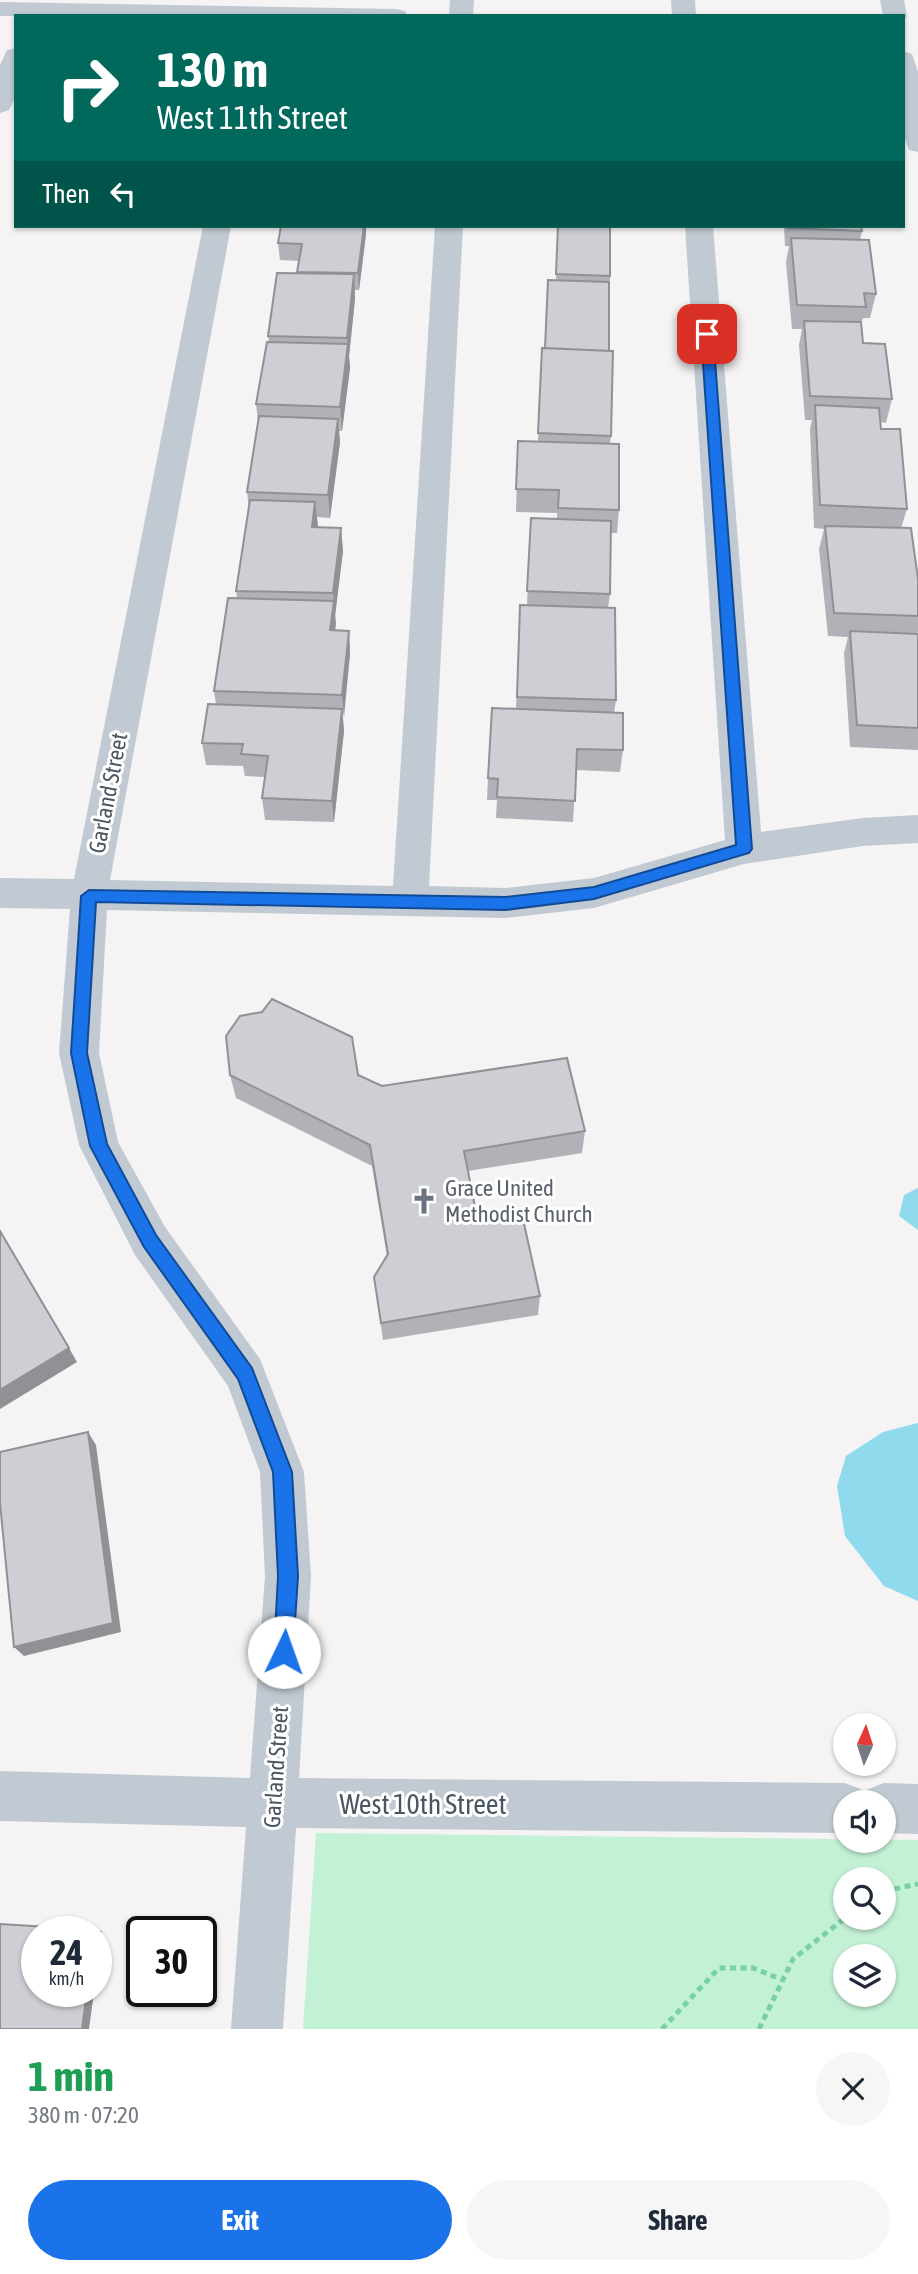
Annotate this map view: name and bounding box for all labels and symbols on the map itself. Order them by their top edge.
pin [677,304,737,364]
street label: Garland Street [84,731,132,855]
place label: Grace United Methodist Church [445,1175,593,1227]
church icon: Grace United Methodist Church [409,1186,439,1216]
position arrow [247,1615,321,1689]
street label: Garland Street [259,1705,293,1829]
north arrow [833,1713,896,1776]
street label: West 10th Street [339,1788,507,1820]
speed limit sign: 30 [126,1916,217,2007]

